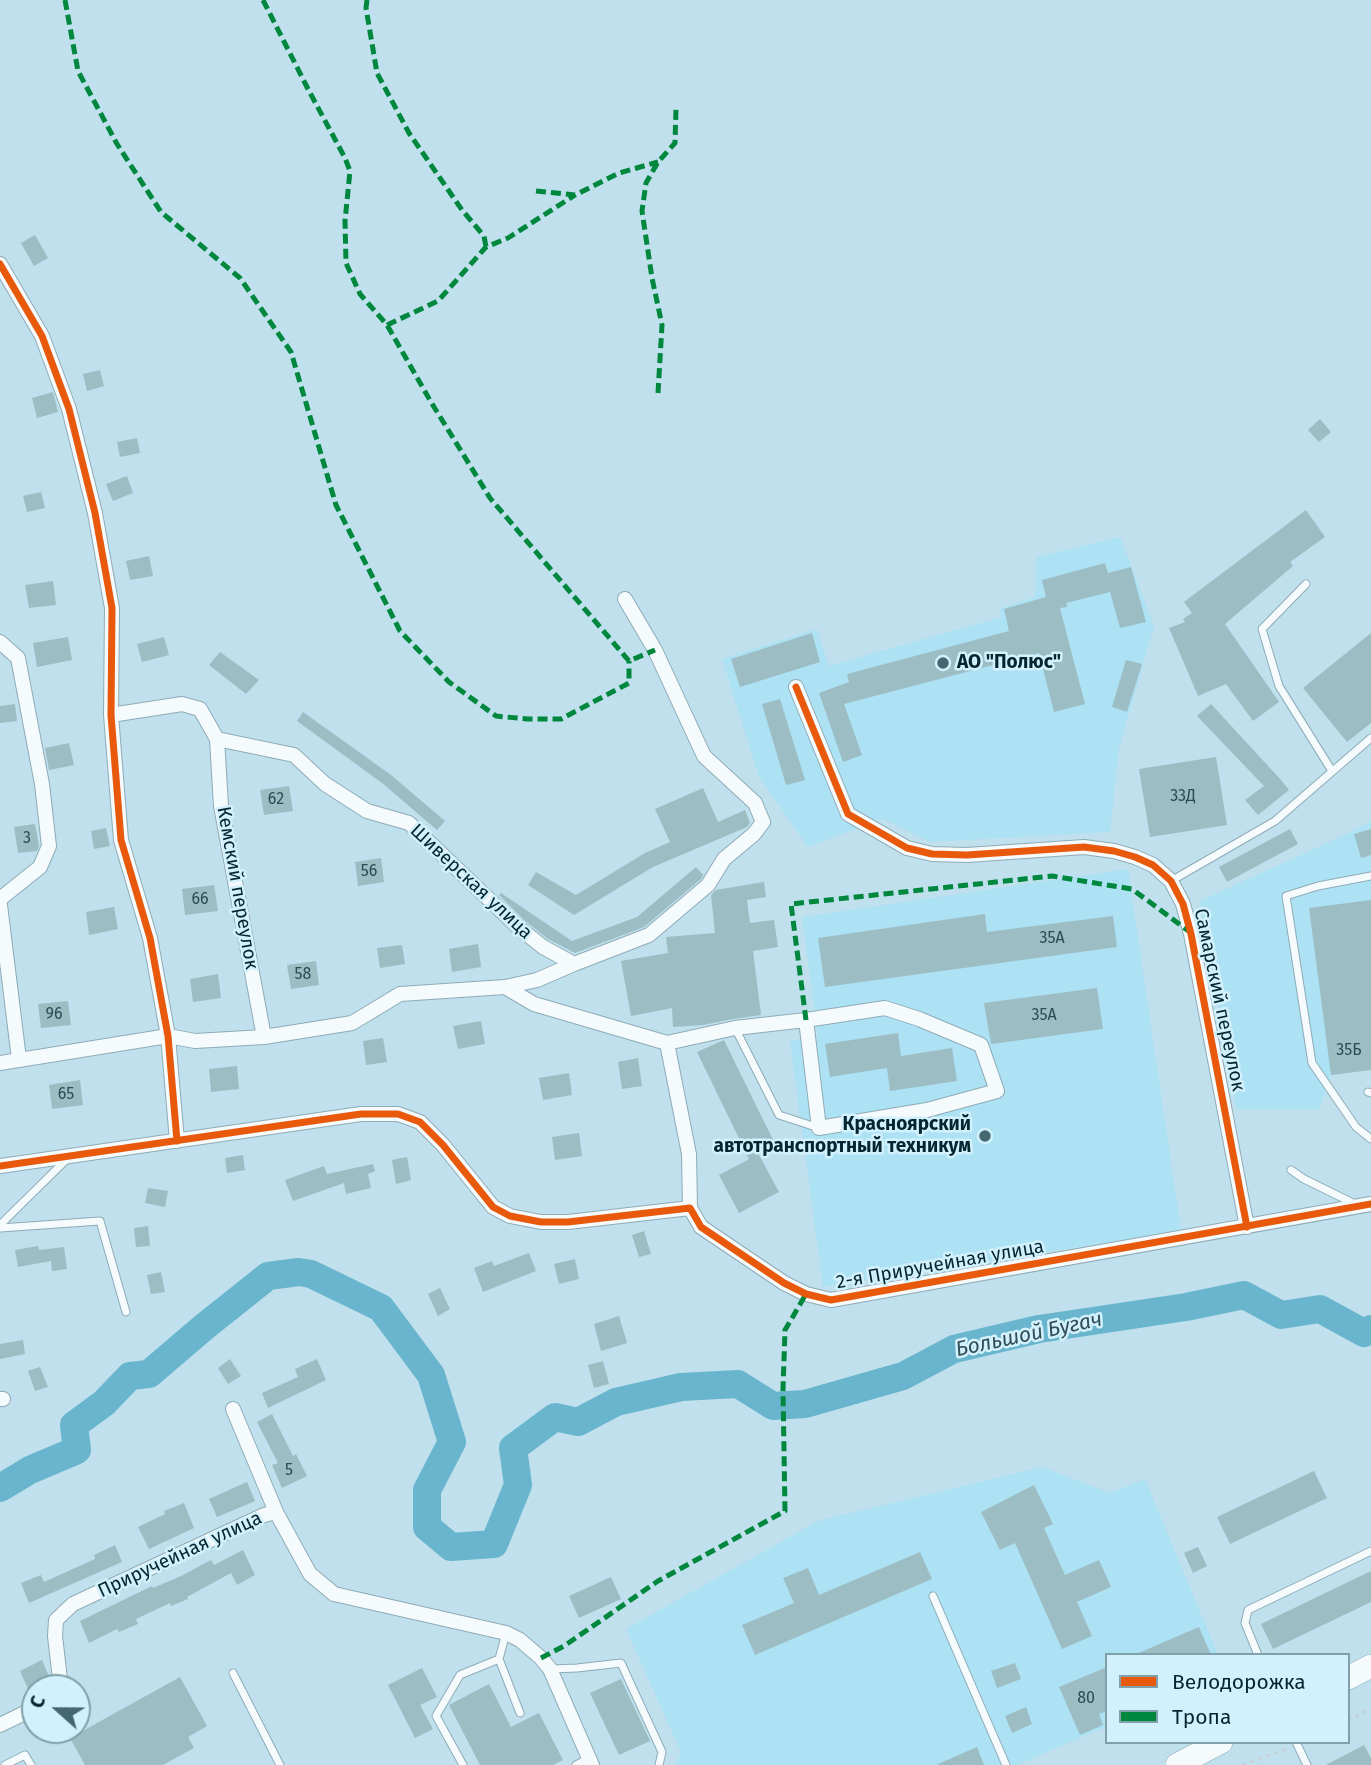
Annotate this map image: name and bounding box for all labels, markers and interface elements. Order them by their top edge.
place label: АО "Полюс" [957,652,1061,674]
marker: АО "Полюс" [935,655,951,671]
house number: 33Д [1170,787,1196,807]
house number: 62 [268,790,284,810]
street label: Кемский переулок [211,805,263,971]
street label: Шиверская улица [405,820,537,944]
house number: 3 [23,829,31,849]
house number: 56 [361,862,377,882]
house number: 66 [191,890,209,910]
street label: Самарский переулок [1189,907,1249,1093]
house number: 35А [1039,929,1065,949]
house number: 58 [295,965,311,985]
house number: 96 [46,1005,62,1025]
house number: 35А [1031,1006,1057,1026]
house number: 35Б [1336,1041,1362,1061]
house number: 65 [58,1085,74,1105]
place label: Красноярский автотранспортный техникум [713,1114,971,1158]
marker: Красноярский автотранспортный техникум [977,1128,993,1144]
street label: 2-я Приручейная улица [834,1235,1046,1295]
water label: Большой Бугач [953,1307,1105,1363]
house number: 5 [285,1461,293,1481]
street label: Приручейная улица [94,1507,266,1603]
legend [1105,1653,1350,1744]
text: Велодорожка [1172,1669,1306,1695]
north arrow [21,1674,91,1744]
house number: 80 [1077,1689,1095,1709]
text: С [25,1693,50,1711]
text: Тропа [1172,1704,1231,1730]

